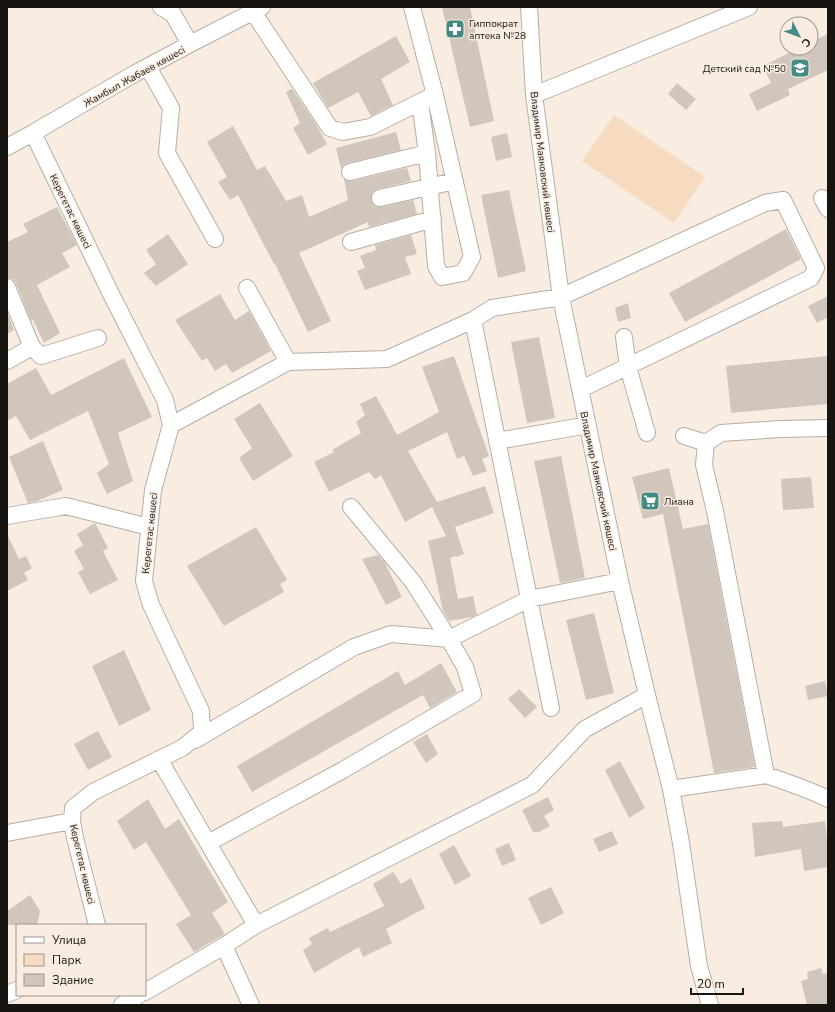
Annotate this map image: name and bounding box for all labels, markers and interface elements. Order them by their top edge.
north arrow [779,16,819,56]
place label: Гиппократ аптека №28 [469,17,526,43]
pharmacy icon: Гиппократ аптека №28 [444,18,466,40]
text: С [798,35,814,51]
street label: Жамбыл Жабаев көшесі [81,43,188,111]
school or university icon: Детский сад №50 [789,57,811,79]
place label: Детский сад №50 [703,62,786,76]
street label: Владимир Маяковский көшесі [526,91,558,233]
street label: Керегетас көшесі [46,172,94,251]
street label: Владимир Маяковский көшесі [576,410,620,552]
supermarket icon: Лиана [639,490,661,512]
street label: Керегетас көшесі [139,492,161,574]
place label: Лиана [664,495,694,509]
street label: Керегетас көшесі [66,823,98,906]
legend [16,924,146,996]
text: Улица [51,932,86,948]
text: Парк [52,952,82,968]
scale bar [691,970,743,996]
text: Здание [52,972,94,988]
text: 20 m [697,976,725,992]

